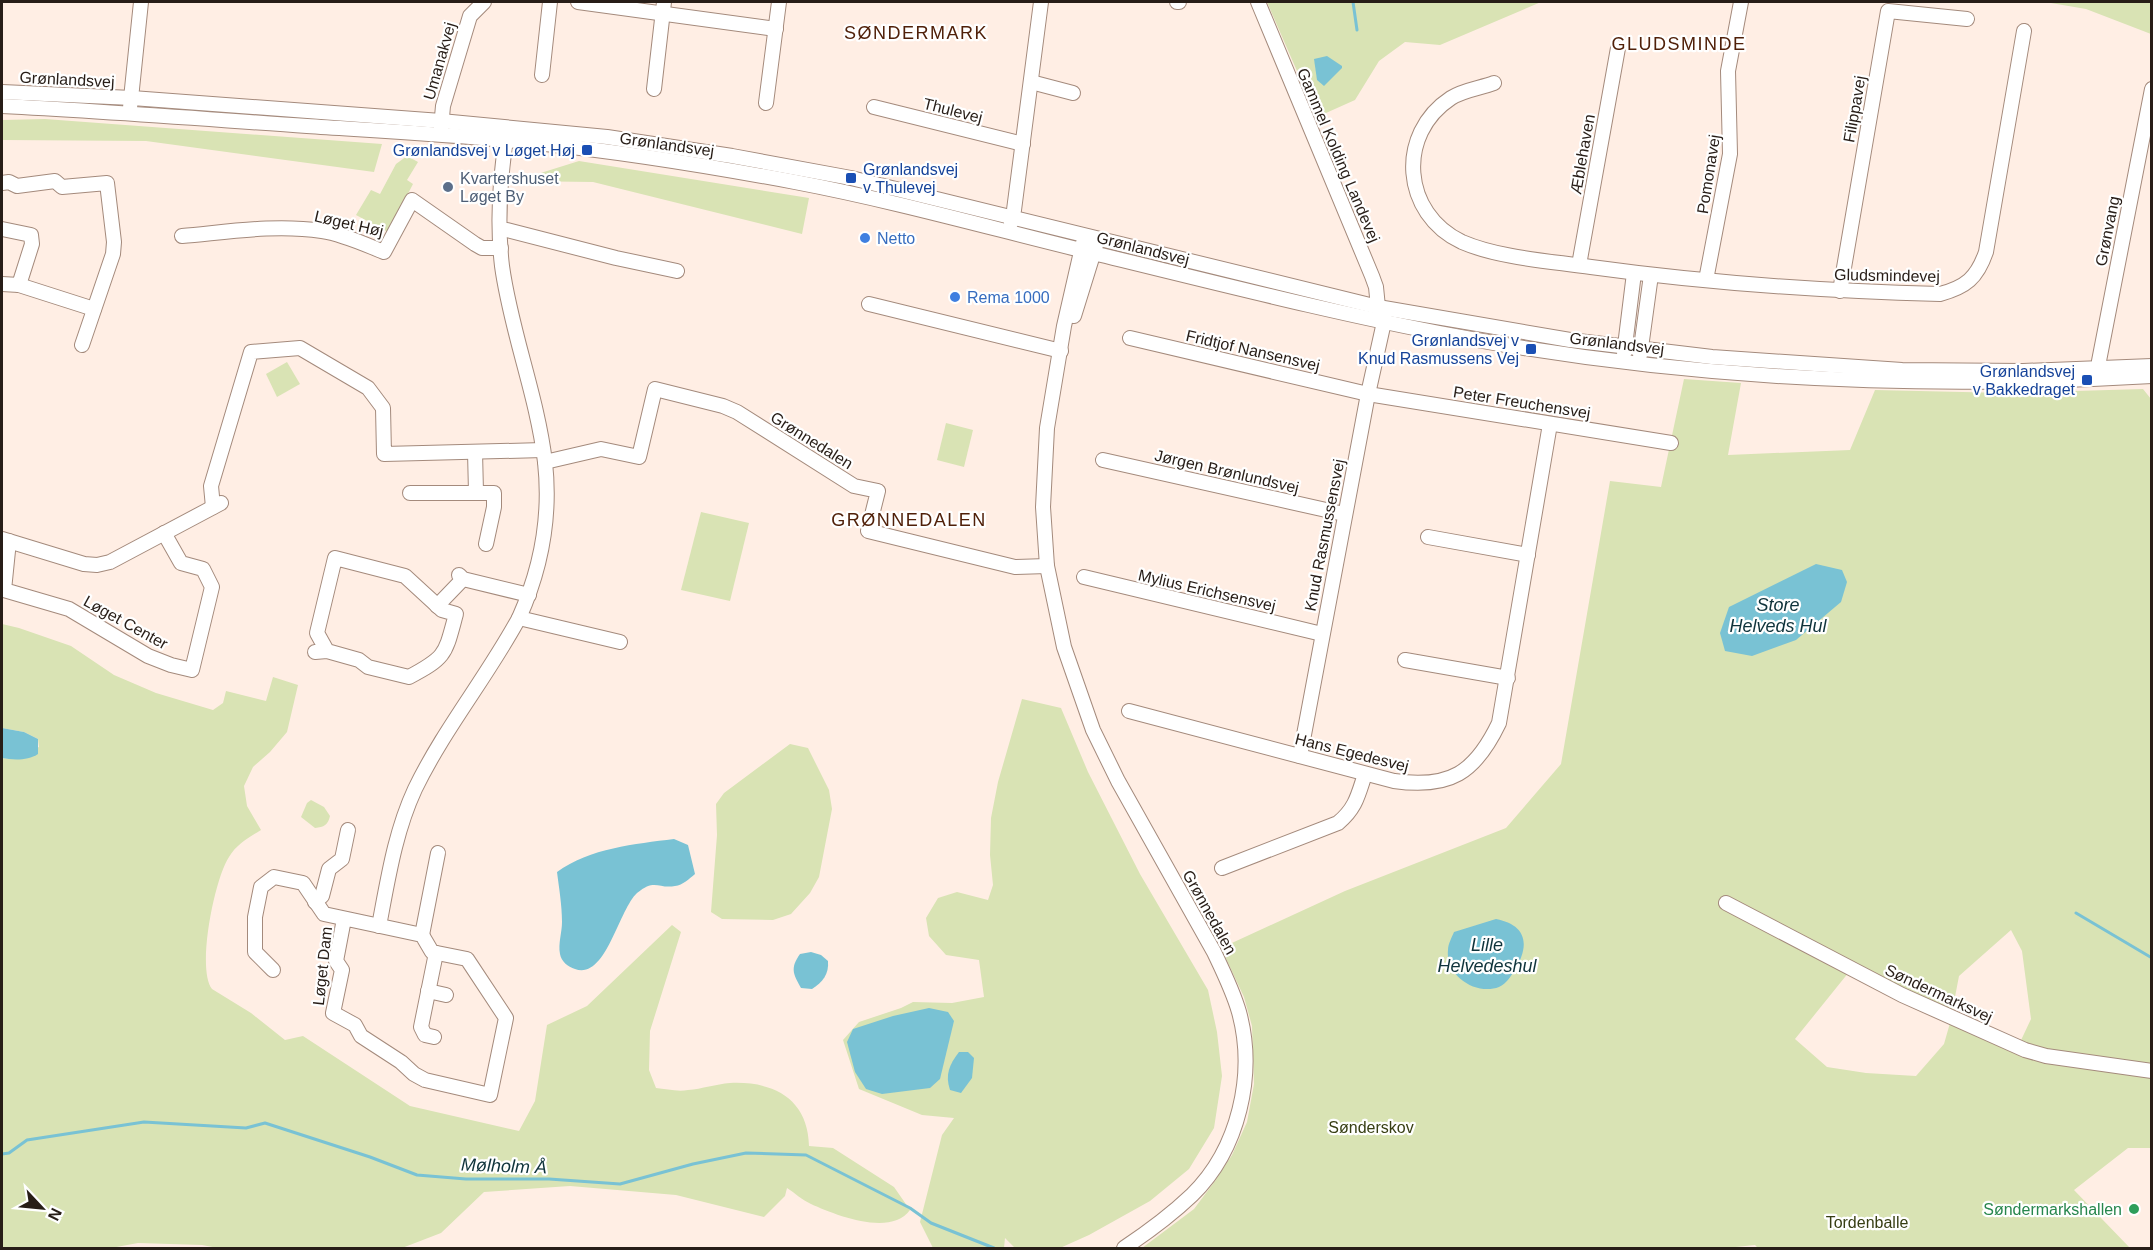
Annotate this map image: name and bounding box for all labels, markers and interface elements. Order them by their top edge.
street label: Umanakvej [420,20,459,102]
district label: SØNDERMARK [844,23,988,43]
district label: GLUDSMINDE [1611,34,1747,54]
street label: Gammel Kolding Landevej [1294,65,1383,245]
street label: Grønlandsvej [19,69,115,90]
street label: Filippavej [1840,74,1869,144]
street label: Thulevej [921,95,984,126]
street label: Æblehaven [1567,113,1598,195]
street label: Grønlandsvej [619,129,715,160]
street label: Pomonavej [1694,133,1723,215]
place label: Grønlandsvej v Løget Høj [393,142,575,159]
marker: Grønlandsvej v Løget Høj [580,143,594,157]
place label: Grønlandsvej v Thulevej [863,161,958,196]
place label: Kvartershuset Løget By [460,170,559,205]
marker: Grønlandsvej v Thulevej [844,171,858,185]
marker: Kvartershuset Løget By [441,180,455,194]
street label: Grønvang [2092,195,2123,268]
street label: Løget Høj [313,207,385,240]
street label: Grønlandsvej [1095,229,1191,268]
place label: Netto [877,230,915,247]
marker: Netto [858,231,872,245]
street label: Gludsmindevej [1834,266,1940,285]
place label: Rema 1000 [967,289,1050,306]
marker: Rema 1000 [948,290,962,304]
street label: Fridtjof Nansensvej [1184,327,1322,374]
street label: Grønlandsvej [1569,329,1665,358]
place label: Grønlandsvej v Knud Rasmussens Vej [1358,332,1519,367]
marker: Grønlandsvej v Knud Rasmussens Vej [1524,342,1538,356]
place label: Grønlandsvej v Bakkedraget [1973,363,2076,398]
marker: Grønlandsvej v Bakkedraget [2080,373,2094,387]
street label: Peter Freuchensvej [1452,383,1592,422]
street label: Grønnedalen [768,408,856,472]
street label: Jørgen Brønlundsvej [1153,447,1301,496]
street label: Knud Rasmussensvej [1301,458,1348,613]
district label: GRØNNEDALEN [831,510,987,530]
street label: Mylius Erichsensvej [1137,566,1277,615]
street label: Løget Center [81,592,171,653]
water label: Store Helveds Hul [1729,595,1828,636]
street label: Hans Egedesvej [1293,730,1410,775]
street label: Grønnedalen [1179,867,1240,957]
street label: Løget Dam [310,926,335,1006]
water label: Lille Helvedeshul [1437,935,1538,976]
street label: Søndermarksvej [1882,961,1995,1026]
park label: Sønderskov [1328,1119,1414,1136]
water label: Mølholm Å [461,1155,547,1177]
north arrow [12,1178,72,1238]
place label: Søndermarkshallen [1983,1201,2122,1218]
marker: Søndermarkshallen [2127,1202,2141,1216]
text: N [45,1205,65,1223]
park label: Tordenballe [1826,1214,1908,1231]

